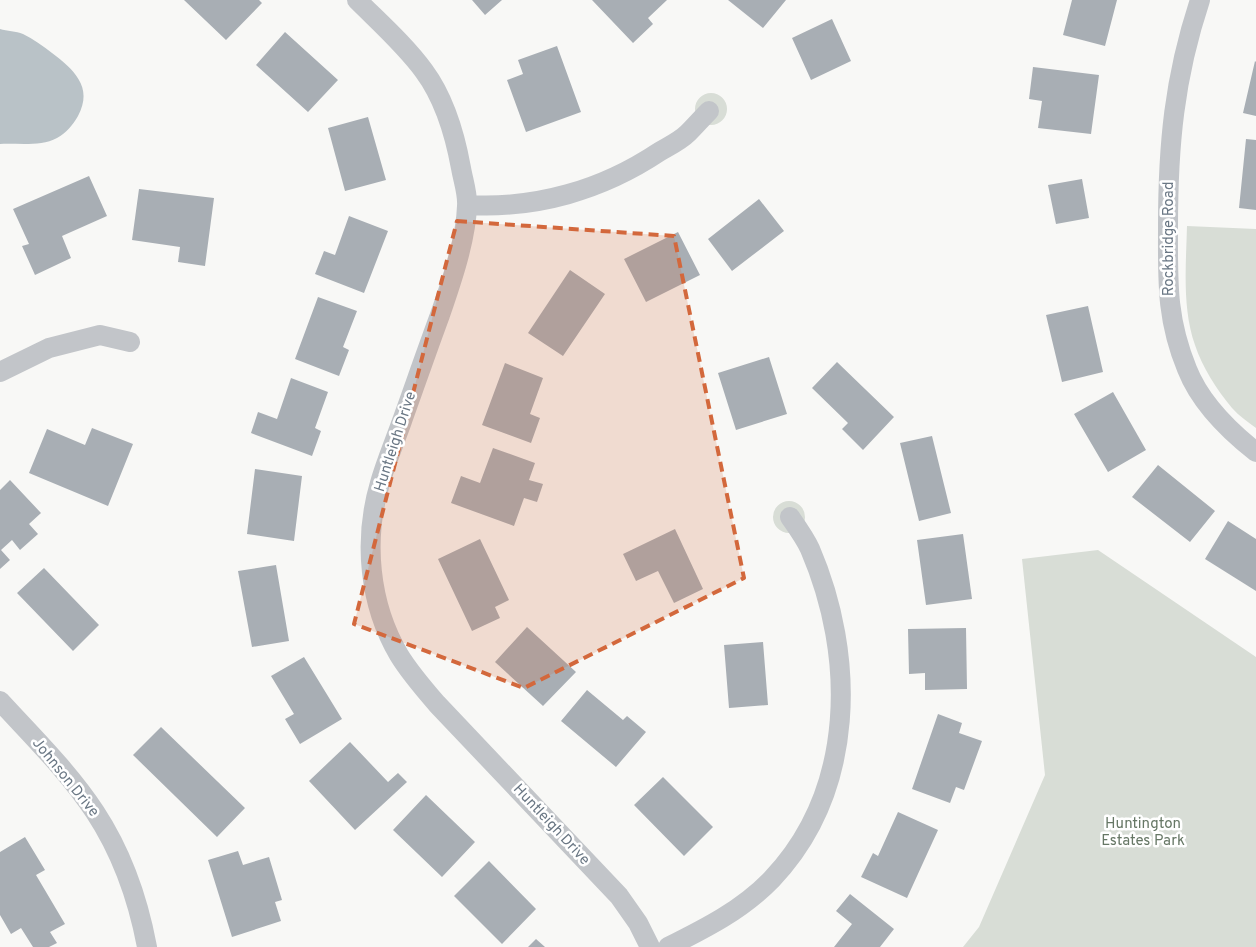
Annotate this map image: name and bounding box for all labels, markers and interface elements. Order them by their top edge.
street label: Rockbridge Road [1160,182,1179,296]
street label: Huntleigh Drive [371,389,421,495]
street label: Johnson Drive [27,735,103,821]
street label: Huntleigh Drive [508,780,594,870]
park label: Huntington Estates Park [1101,815,1185,851]

